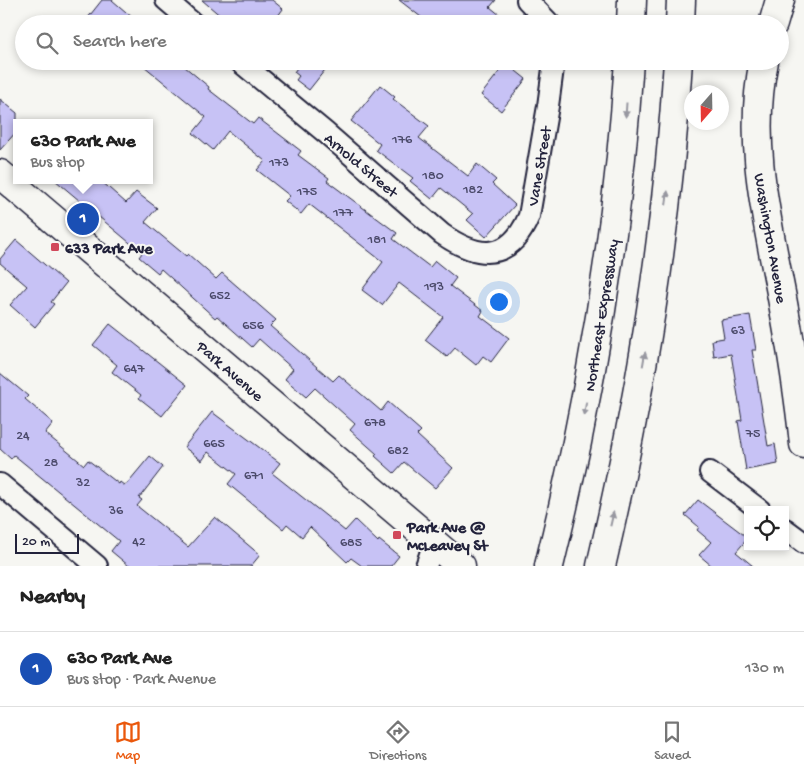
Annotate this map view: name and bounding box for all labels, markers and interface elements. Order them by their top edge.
search box [15,15,789,70]
icon: search [33,29,61,57]
text: Search here [73,31,167,54]
north arrow [684,85,729,130]
one-way arrow [621,102,629,118]
popup [13,119,153,184]
street label: Vane Street [525,124,558,209]
street label: Arnold Street [319,130,402,204]
text: 630 Park Ave [31,131,135,154]
house number: 176 [391,132,413,149]
text: Bus stop [31,154,85,173]
house number: 173 [268,155,289,172]
house number: 180 [421,168,444,185]
street label: Washington Avenue [748,172,789,306]
house number: 182 [462,182,483,199]
house number: 175 [296,184,317,201]
one-way arrow [663,190,671,206]
pin: 1 [67,200,99,238]
house number: 177 [332,205,354,222]
house number: 181 [367,232,386,249]
street label: Northeast Expressway [582,238,625,393]
marker: 633 Park Ave [49,241,61,253]
place label: 633 Park Ave [65,241,153,260]
house number: 193 [423,279,444,296]
house number: 652 [209,288,231,305]
your location [486,289,512,315]
house number: 656 [242,318,265,335]
house number: 63 [731,323,745,340]
street label: Park Avenue [191,338,267,407]
one-way arrow [640,352,648,367]
house number: 647 [124,361,145,378]
one-way arrow [580,402,588,418]
house number: 678 [364,415,386,432]
house number: 75 [745,426,760,443]
house number: 24 [16,428,30,445]
house number: 665 [203,436,225,453]
house number: 682 [387,443,409,460]
house number: 28 [44,455,59,472]
house number: 671 [244,468,264,485]
house number: 32 [75,475,90,492]
house number: 36 [108,503,124,520]
map controls [744,506,789,551]
button: locate [744,506,789,551]
one-way arrow [608,511,616,526]
place label: Park Ave @ McLeavey St [406,520,489,557]
marker: Park Ave @ McLeavey St [391,529,403,541]
scale bar [15,531,79,554]
text: 20 m [22,534,50,551]
house number: 42 [132,534,146,551]
house number: 685 [340,535,362,552]
text: Nearby [20,586,85,611]
text: 630 Park Ave [67,648,172,671]
text: 1 [33,660,39,679]
text: 130 m [745,660,784,679]
text: Bus stop · Park Avenue [67,671,216,690]
tab: Map [114,718,142,765]
tab: Directions [370,718,427,765]
tab: Saved [654,718,690,765]

